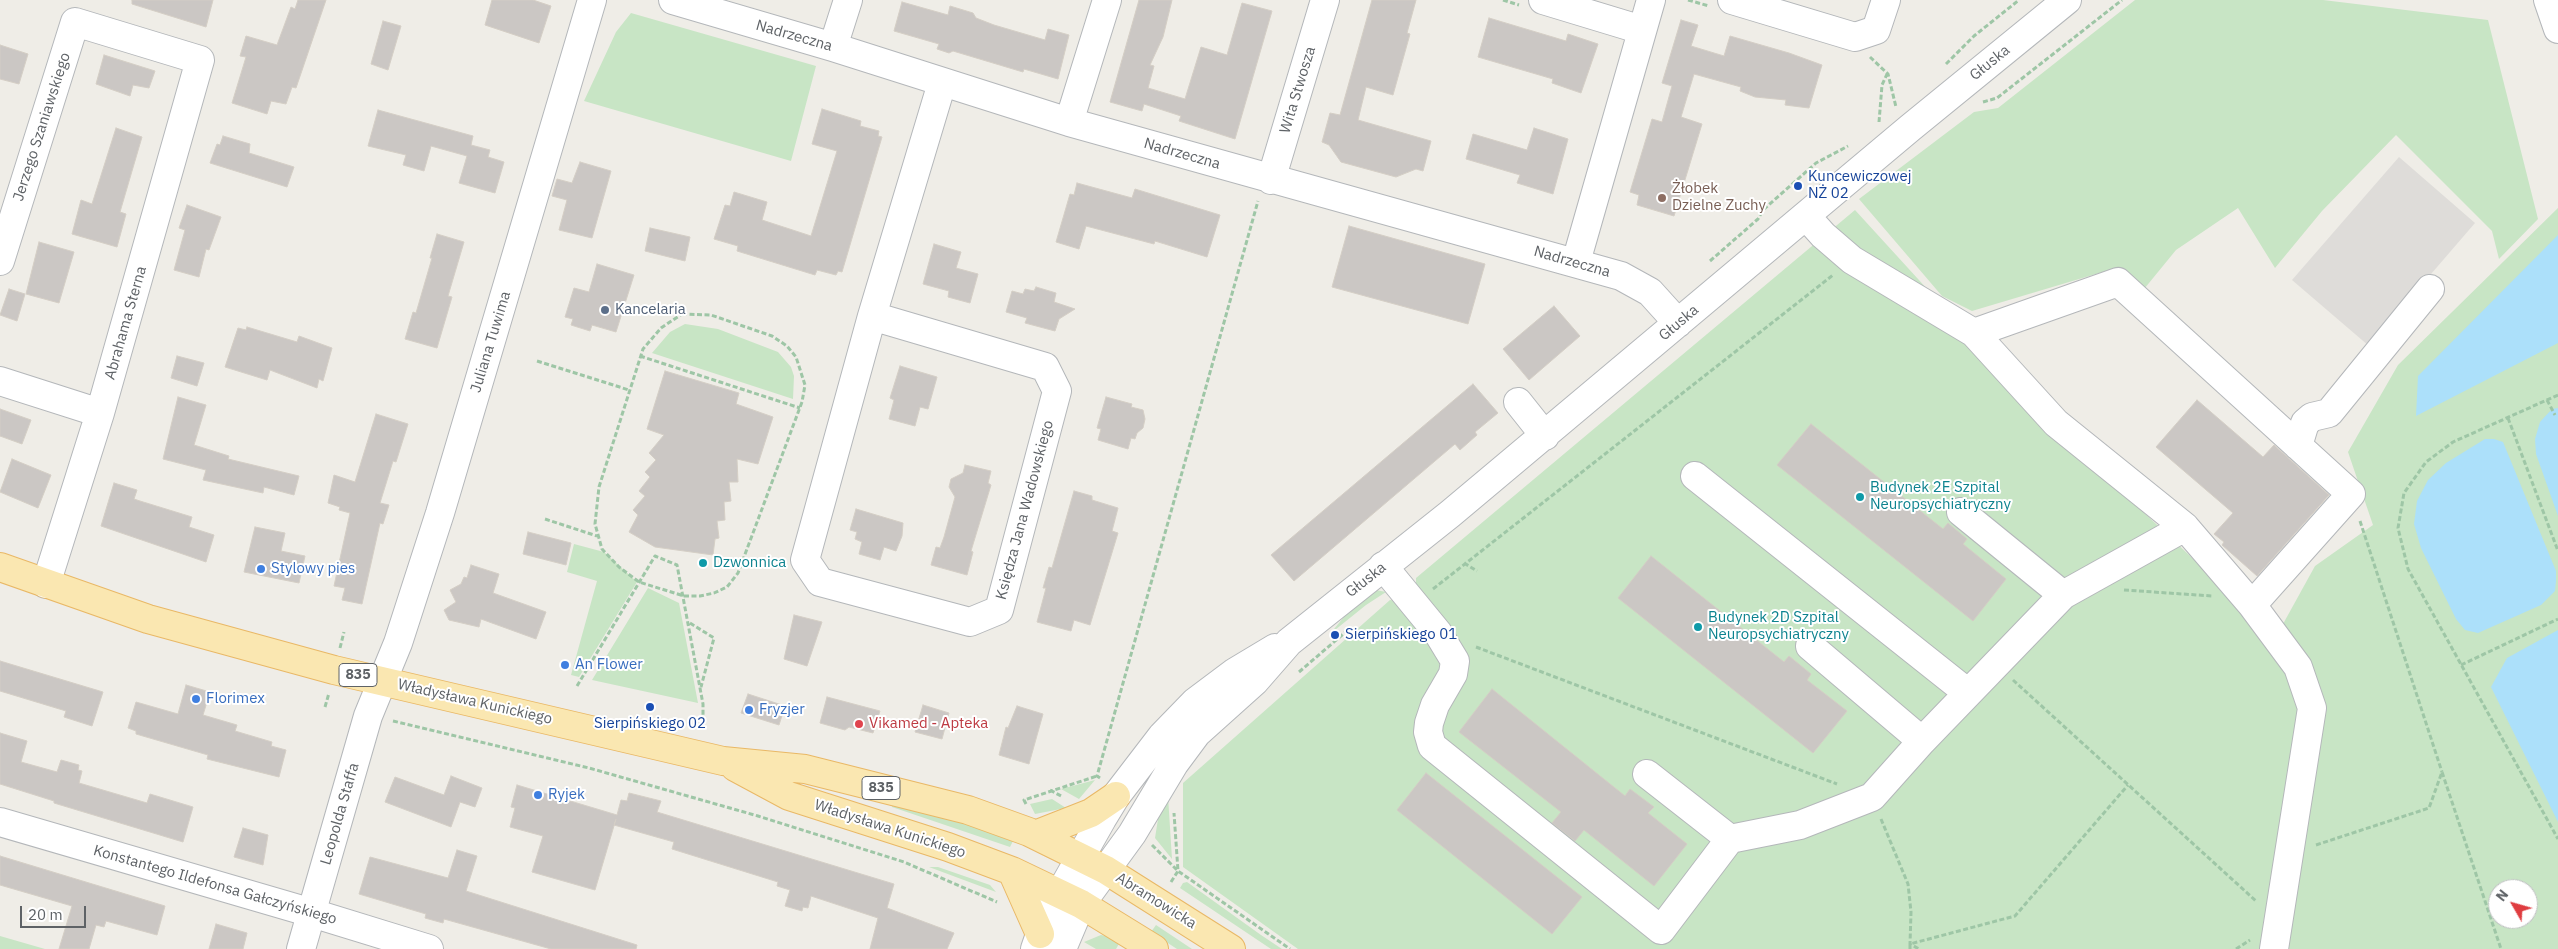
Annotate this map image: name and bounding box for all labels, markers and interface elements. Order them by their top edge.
street label: Nadrzeczna [754,16,834,56]
street label: Głuska [1966,41,2014,85]
street label: Wita Stwosza [1276,44,1320,136]
street label: Jerzego Szaniawskiego [9,50,75,204]
street label: Nadrzeczna [1142,134,1222,174]
place label: Kuncewiczowej NŻ 02 [1808,168,1911,203]
place label: Żłobek Dzielne Zuchy [1672,180,1766,215]
marker: Kuncewiczowej NŻ 02 [1792,180,1804,192]
marker: Żłobek Dzielne Zuchy [1656,192,1668,204]
street label: Nadrzeczna [1532,242,1612,282]
street label: Abrahama Sterna [101,264,151,382]
street label: Juliana Tuwima [467,289,515,395]
place label: Kancelaria [615,301,686,319]
street label: Głuska [1655,301,1703,345]
marker: Kancelaria [599,304,611,316]
street label: Księdza Jana Wadowskiego [992,418,1058,602]
place label: Budynek 2E Szpital Neuropsychiatryczny [1870,479,2011,514]
marker: Budynek 2E Szpital Neuropsychiatryczny [1854,491,1866,503]
place label: Dzwonnica [713,554,786,572]
marker: Dzwonnica [697,557,709,569]
street label: Głuska [1342,559,1390,601]
place label: Stylowy pies [271,560,355,578]
marker: Stylowy pies [255,563,267,575]
place label: Budynek 2D Szpital Neuropsychiatryczny [1708,609,1849,644]
marker: Budynek 2D Szpital Neuropsychiatryczny [1692,621,1704,633]
place label: Sierpińskiego 01 [1345,626,1457,644]
marker: Sierpińskiego 01 [1329,629,1341,641]
place label: An Flower [575,656,643,674]
marker: An Flower [559,659,571,671]
road number: 835 [339,664,377,686]
street label: Władysława Kunickiego [396,675,554,729]
place label: Florimex [206,690,265,708]
marker: Florimex [190,693,202,705]
marker: Sierpińskiego 02 [644,701,656,713]
place label: Fryzjer [759,701,805,719]
marker: Fryzjer [743,704,755,716]
place label: Sierpińskiego 02 [594,715,706,733]
place label: Vikamed - Apteka [869,715,988,733]
marker: Vikamed - Apteka [853,718,865,730]
street label: Leopolda Staffa [317,761,363,867]
road number: 835 [862,776,900,800]
place label: Ryjek [548,786,585,804]
marker: Ryjek [532,789,544,801]
street label: Władysława Kunickiego [812,796,968,862]
street label: Konstantego Ildefonsa Gałczyńskiego [91,842,339,928]
street label: Abramowicka [1112,869,1200,933]
north arrow [2488,879,2538,929]
text: N [2492,886,2512,905]
scale bar [22,896,89,928]
text: 20 m [28,905,63,924]

